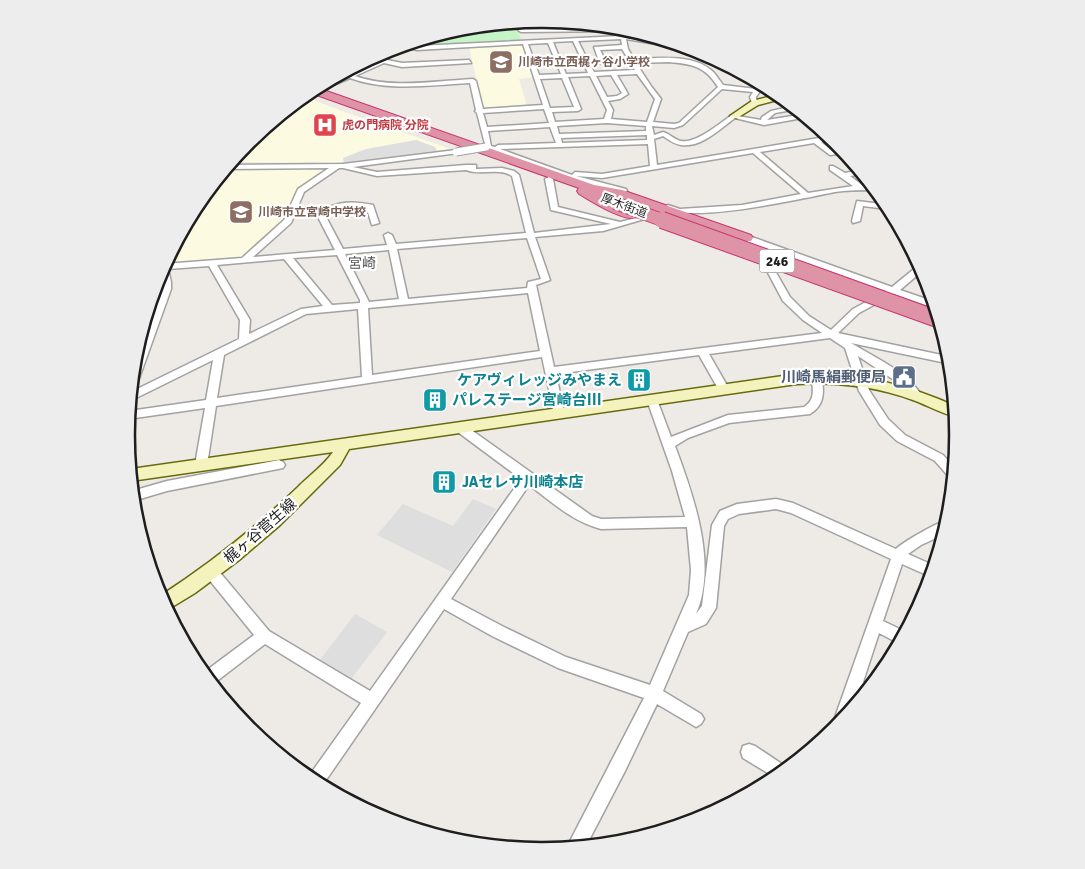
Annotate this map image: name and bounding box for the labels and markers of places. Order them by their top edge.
school or university icon: 川崎市立西梶ヶ谷小学校 [488,49,514,75]
place label: 川崎市立西梶ヶ谷小学校 [518,55,650,70]
hospital icon: 虎の門病院 分院 [312,112,338,138]
place label: 虎の門病院 分院 [342,118,429,133]
school or university icon: 川崎市立宮崎中学校 [228,199,254,225]
place label: 川崎市立宮崎中学校 [258,205,366,220]
public building icon: 川崎馬絹郵便局 [891,364,917,390]
building icon: ケアヴィレッジみやまえ [626,367,652,393]
place label: 川崎馬絹郵便局 [781,368,886,386]
place label: ケアヴィレッジみやまえ [457,371,622,389]
building icon: パレステージ宮崎台Ⅲ [422,387,448,413]
place label: パレステージ宮崎台Ⅲ [452,391,602,409]
building icon: JAセレサ川崎本店 [431,469,457,495]
place label: JAセレサ川崎本店 [462,473,583,491]

